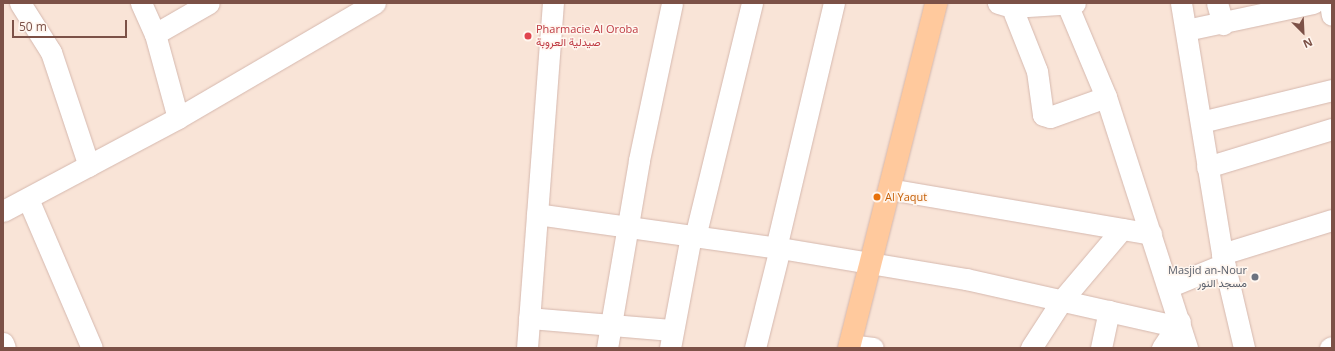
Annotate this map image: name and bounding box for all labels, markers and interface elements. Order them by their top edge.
scale bar [14,12,129,38]
north arrow [1283,12,1323,52]
text: 50 m [19,18,47,35]
place label: Pharmacie Al Oroba صيدلية العروبة [536,23,638,49]
marker: Pharmacie Al Oroba صيدلية العروبة [523,31,533,41]
text: N [1301,35,1315,52]
place label: Al Yaqut [885,190,927,204]
marker: Al Yaqut [872,192,882,202]
place label: Masjid an-Nour مسجد النور [1168,264,1247,290]
marker: Masjid an-Nour مسجد النور [1250,272,1260,282]

